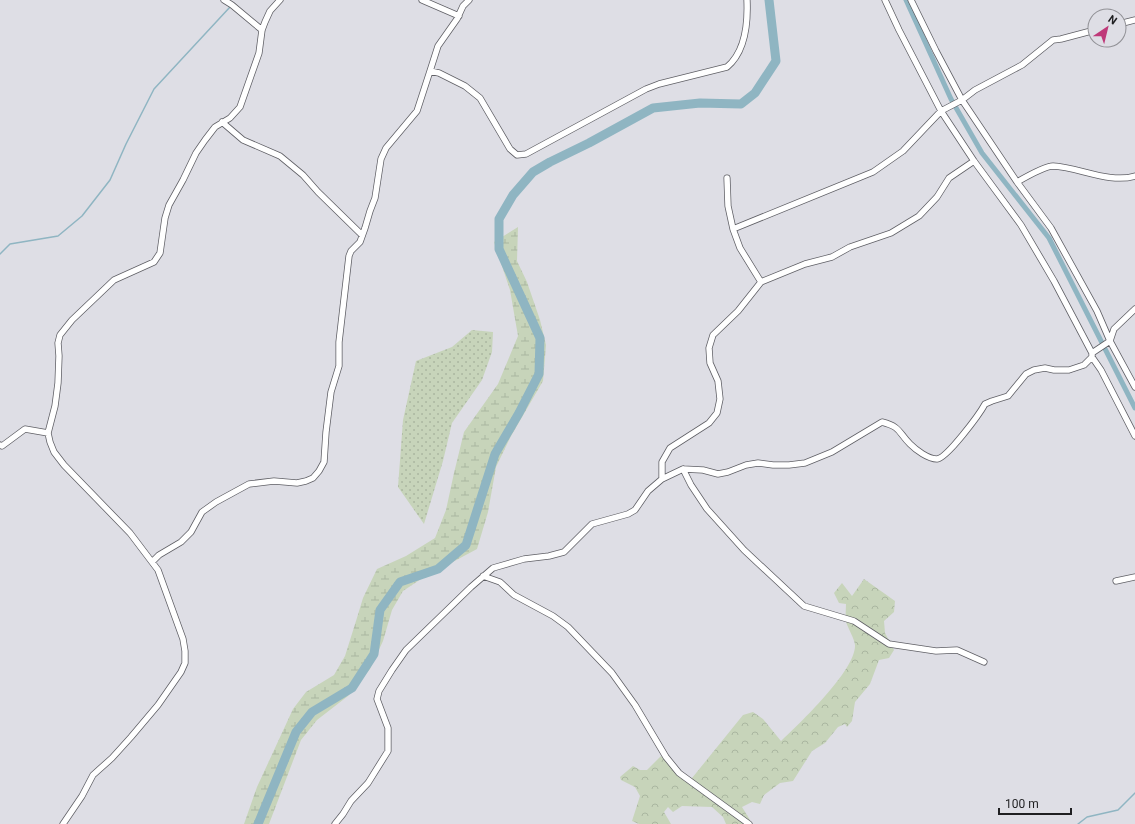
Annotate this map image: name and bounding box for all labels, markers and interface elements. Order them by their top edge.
north arrow [1087,8,1127,48]
text: N [1106,13,1120,28]
scale bar [999,790,1071,816]
text: 100 m [1005,797,1039,811]

